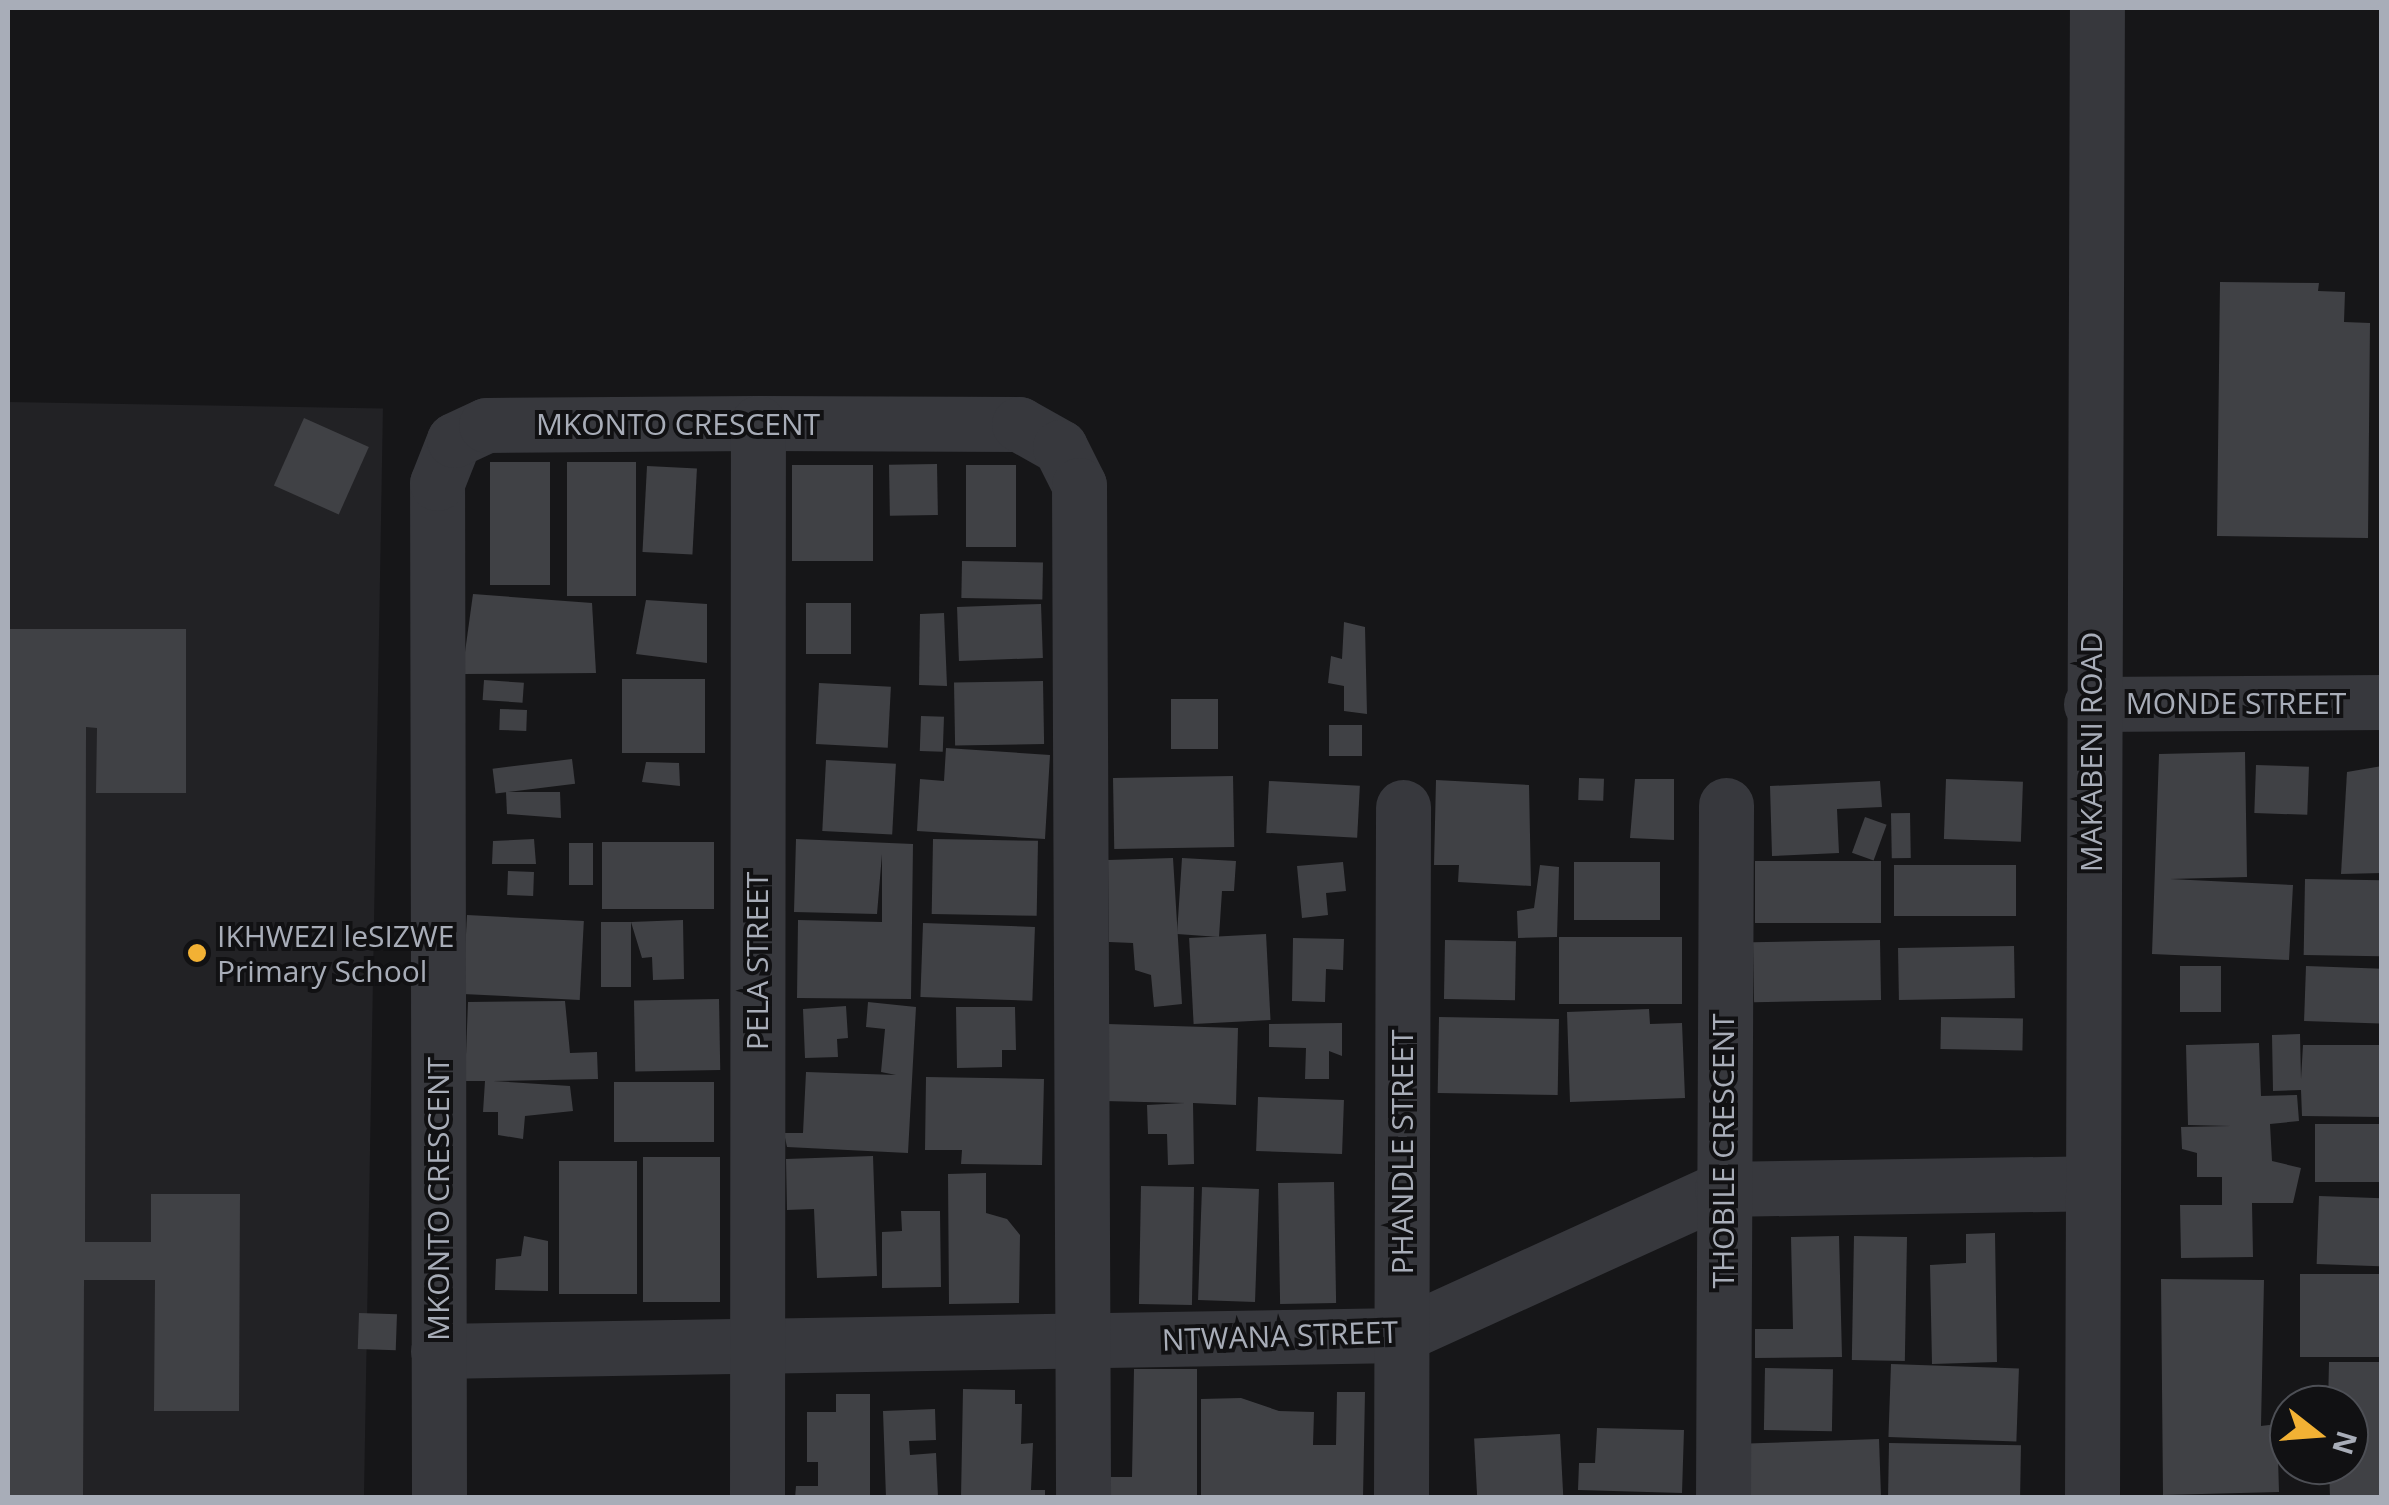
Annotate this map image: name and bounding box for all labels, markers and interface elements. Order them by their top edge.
street label: MKONTO CRESCENT [536,406,820,442]
street label: MAKABENI ROAD [2073,632,2109,872]
street label: MONDE STREET [2126,685,2346,721]
street label: PELA STREET [739,872,775,1050]
place label: IKHWEZI leSIZWE Primary School [217,918,454,988]
marker: IKHWEZI leSIZWE Primary School [186,942,208,964]
street label: THOBILE CRESCENT [1705,1013,1741,1289]
street label: PHANDLE STREET [1384,1030,1420,1274]
street label: MKONTO CRESCENT [420,1057,456,1341]
street label: NTWANA STREET [1161,1314,1399,1358]
north arrow [2269,1385,2369,1485]
text: N [2324,1427,2367,1460]

